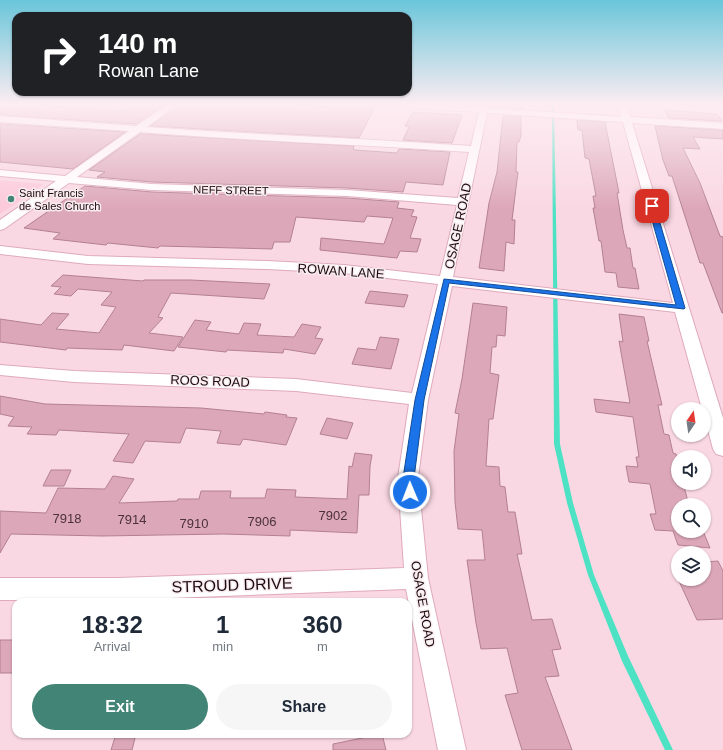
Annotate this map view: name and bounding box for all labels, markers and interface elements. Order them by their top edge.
icon: right [32,28,84,80]
text: 140 m [98,28,177,59]
text: Rowan Lane [98,61,199,81]
street label: OSAGE ROAD [442,182,474,270]
street label: NEFF STREET [193,183,269,197]
place label: Saint Francis de Sales Church [19,187,100,212]
pin [635,189,669,223]
marker: Saint Francis de Sales Church [6,194,16,204]
icon: arrive [641,195,663,217]
street label: ROWAN LANE [297,260,385,282]
street label: ROOS ROAD [170,372,250,390]
north arrow [671,402,711,442]
map controls [671,402,711,586]
button: sound [671,450,711,490]
position arrow [389,471,431,513]
button: search [671,498,711,538]
house number: 7902 [319,508,347,523]
house number: 7918 [53,511,81,526]
house number: 7914 [118,512,146,527]
house number: 7906 [248,514,276,529]
house number: 7910 [180,516,208,531]
button: layers [671,546,711,586]
street label: OSAGE ROAD [408,560,438,648]
street label: STROUD DRIVE [171,574,293,596]
text: 18:32 [81,611,143,638]
text: 1 [216,611,229,638]
text: 360 [303,611,343,638]
text: Arrival [94,639,131,654]
text: min [212,639,233,654]
text: m [317,639,328,654]
button: Exit [32,684,208,730]
button: Share [216,684,392,730]

